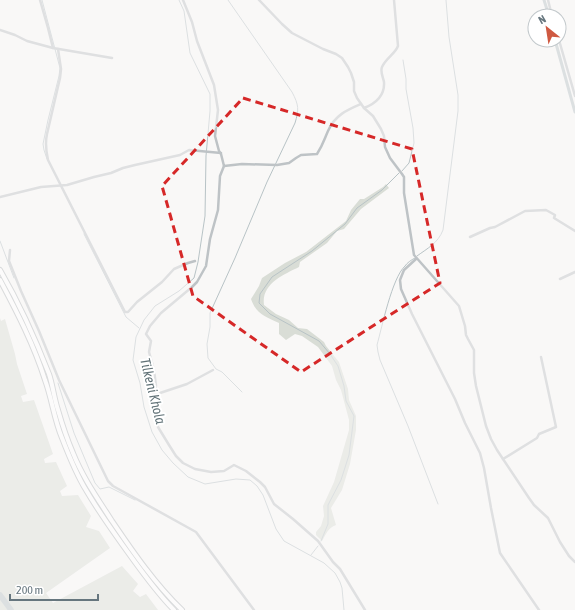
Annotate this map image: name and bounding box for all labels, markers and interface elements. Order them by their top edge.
north arrow [527,8,567,48]
text: N [536,13,548,26]
water label: Tilkeni Khola [137,356,169,426]
scale bar [10,576,98,602]
text: 200 m [16,583,43,597]

